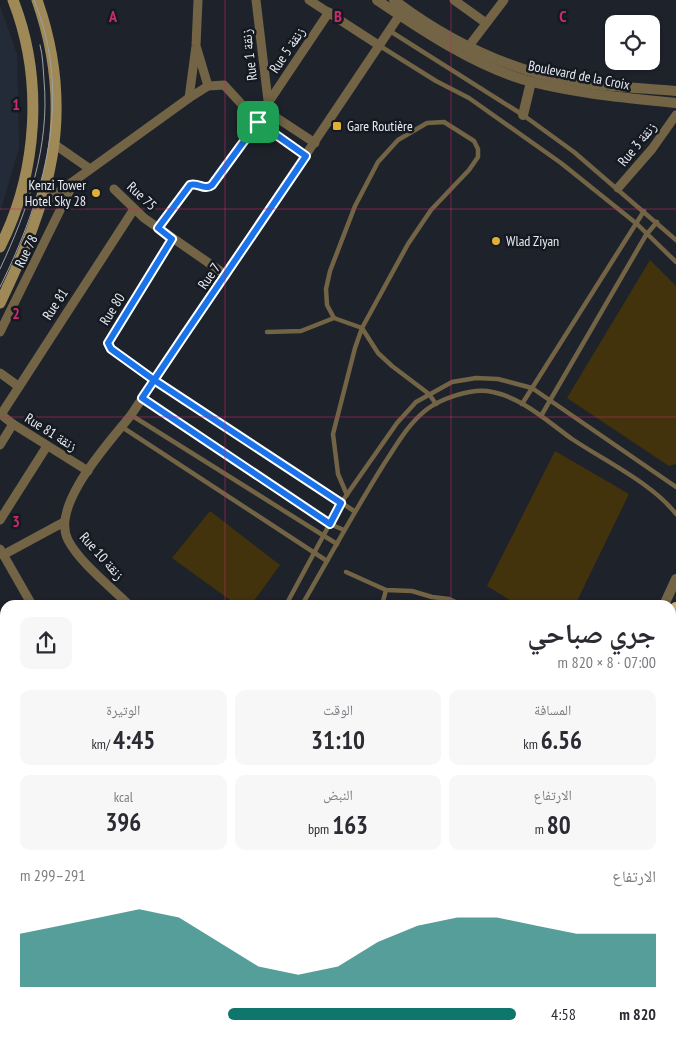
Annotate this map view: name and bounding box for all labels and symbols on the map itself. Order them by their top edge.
text: A [108,6,118,26]
text: B [334,6,342,26]
text: C [559,6,567,26]
street label: Rue 5 زنقة [265,23,309,77]
street label: Rue 1 زنقة [237,28,261,82]
street label: Boulevard de la Croix [527,56,631,94]
text: 1 [12,94,20,114]
pin [237,101,279,143]
place label: Gare Routière [347,117,413,135]
street label: Rue 3 زنقة [614,118,660,170]
marker: Gare Routière [331,120,343,132]
place label: Kenzi Tower Hotel Sky 28 [25,176,86,210]
street label: Rue 75 [123,178,161,214]
marker: Kenzi Tower Hotel Sky 28 [90,187,102,199]
street label: Rue 78 [10,232,42,270]
place label: Wlad Ziyan [506,232,559,250]
marker: Wlad Ziyan [490,235,502,247]
street label: Rue 7 [194,259,224,293]
street label: Rue 81 [38,285,72,323]
street label: Rue 80 [95,290,129,328]
text: 2 [12,303,20,323]
street label: Rue 81 زنقة [22,409,80,455]
text: 3 [12,511,20,531]
street label: Rue 10 زنقة [76,528,128,584]

